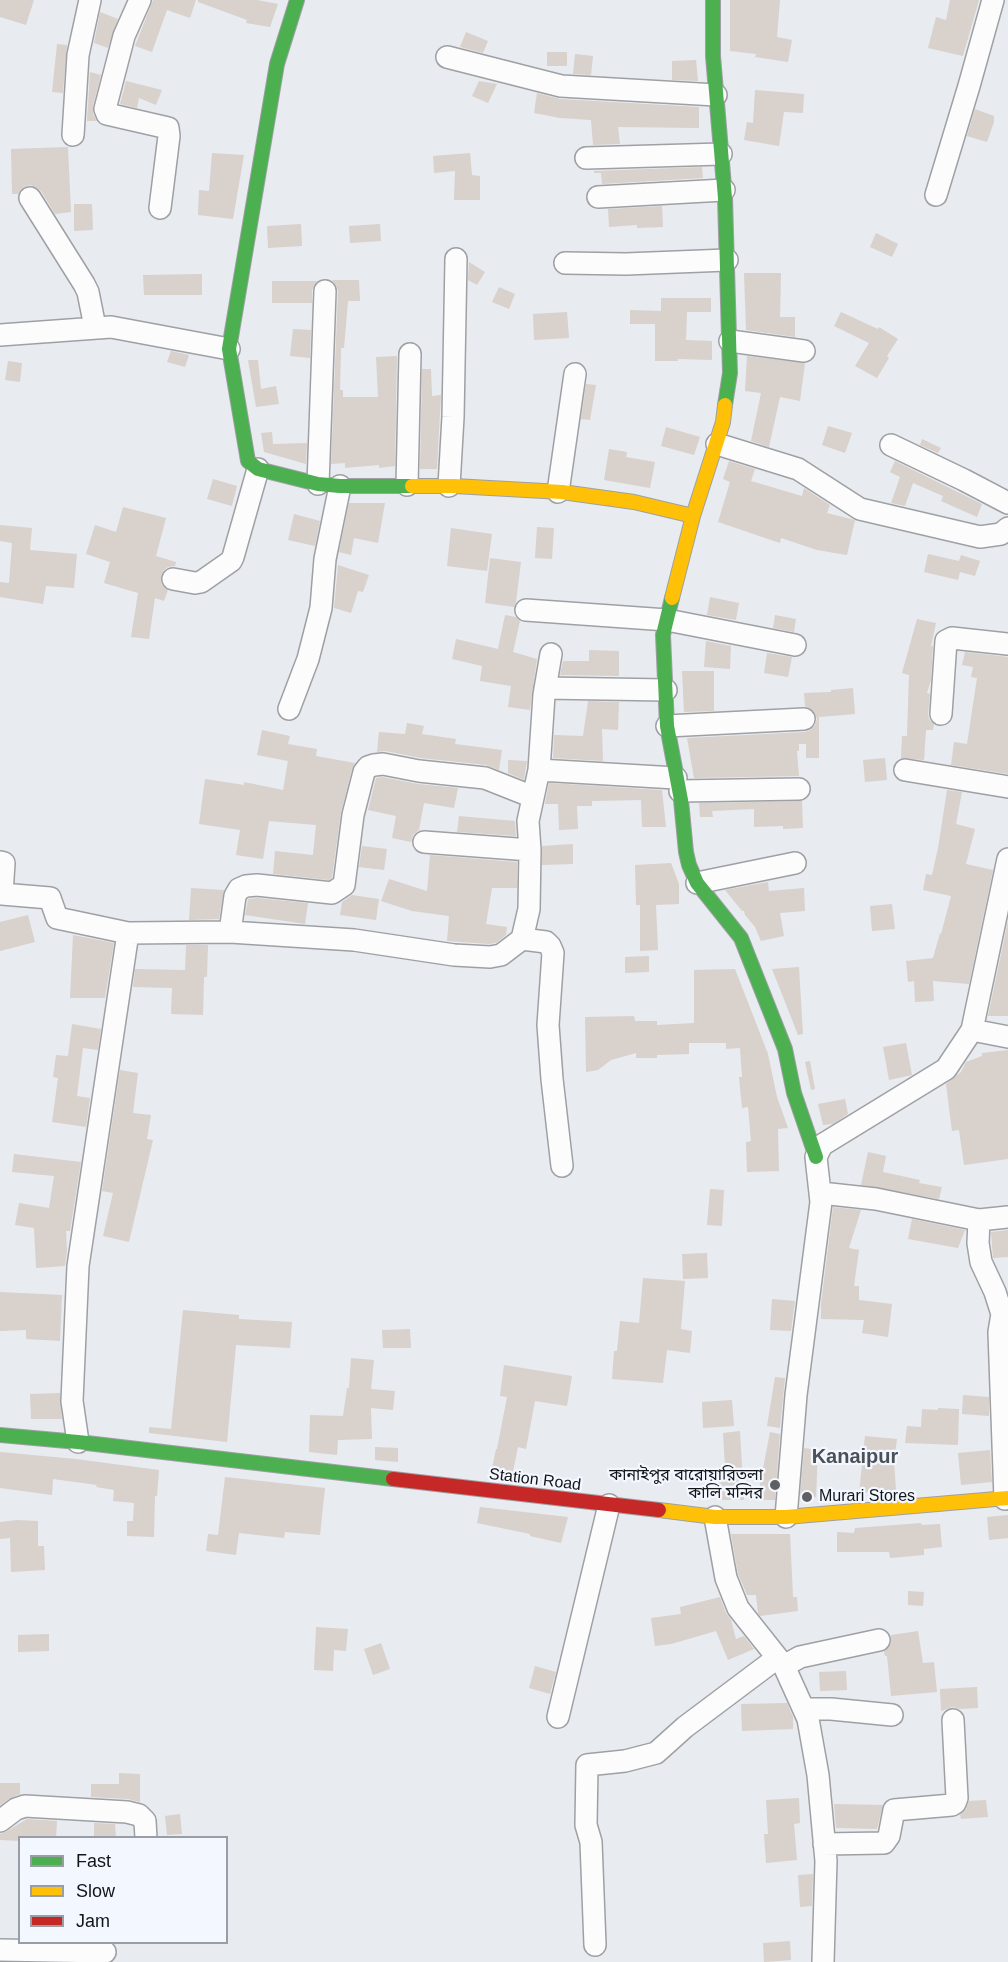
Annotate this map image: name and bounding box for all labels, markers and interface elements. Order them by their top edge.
district label: Kanaipur [812,1445,898,1469]
street label: Station Road [488,1465,582,1495]
place label: কানাইপুর বারোয়ারিতলা কালি মন্দির [609,1466,763,1504]
marker: কানাইপুর বারোয়ারিতলা কালি মন্দির [768,1478,782,1492]
place label: Murari Stores [819,1487,915,1507]
marker: Murari Stores [800,1490,814,1504]
legend [18,1836,228,1944]
text: Fast [76,1851,111,1871]
text: Slow [76,1881,115,1901]
text: Jam [76,1911,110,1931]

